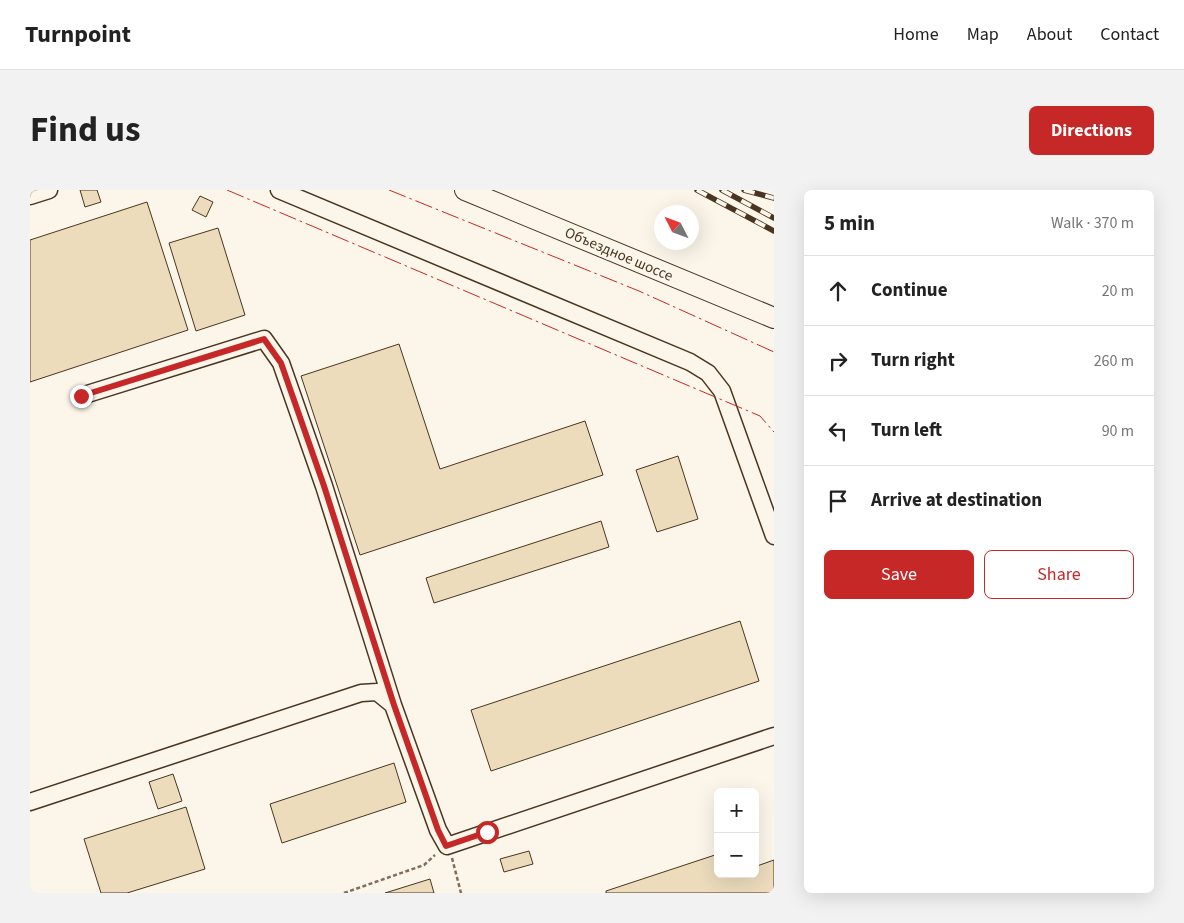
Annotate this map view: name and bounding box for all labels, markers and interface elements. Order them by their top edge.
text: Turnpoint [25,17,131,52]
text: Home [893,22,939,47]
text: Map [967,22,999,47]
text: About [1027,22,1072,47]
text: Contact [1100,22,1159,47]
text: Find us [30,105,140,155]
button: Directions [1029,106,1154,155]
north arrow [654,205,699,250]
text: 5 min [824,208,875,238]
text: Walk · 370 m [1051,212,1134,234]
street label: Объездное шоссе [561,222,676,287]
icon: ahead [824,277,852,305]
text: Continue [871,277,948,304]
text: 20 m [1102,280,1134,302]
icon: right [824,347,852,375]
text: Turn right [871,347,955,374]
text: 260 m [1094,350,1134,372]
route end [70,385,93,408]
icon: left [824,417,852,445]
text: Turn left [871,417,942,444]
text: 90 m [1102,420,1134,442]
icon: arrive [824,487,852,515]
text: Arrive at destination [871,487,1042,514]
button: Save [824,550,974,599]
button: Share [984,550,1134,599]
map controls [714,788,759,878]
button: + [714,788,759,833]
route start [476,821,499,844]
button: − [714,833,759,878]

